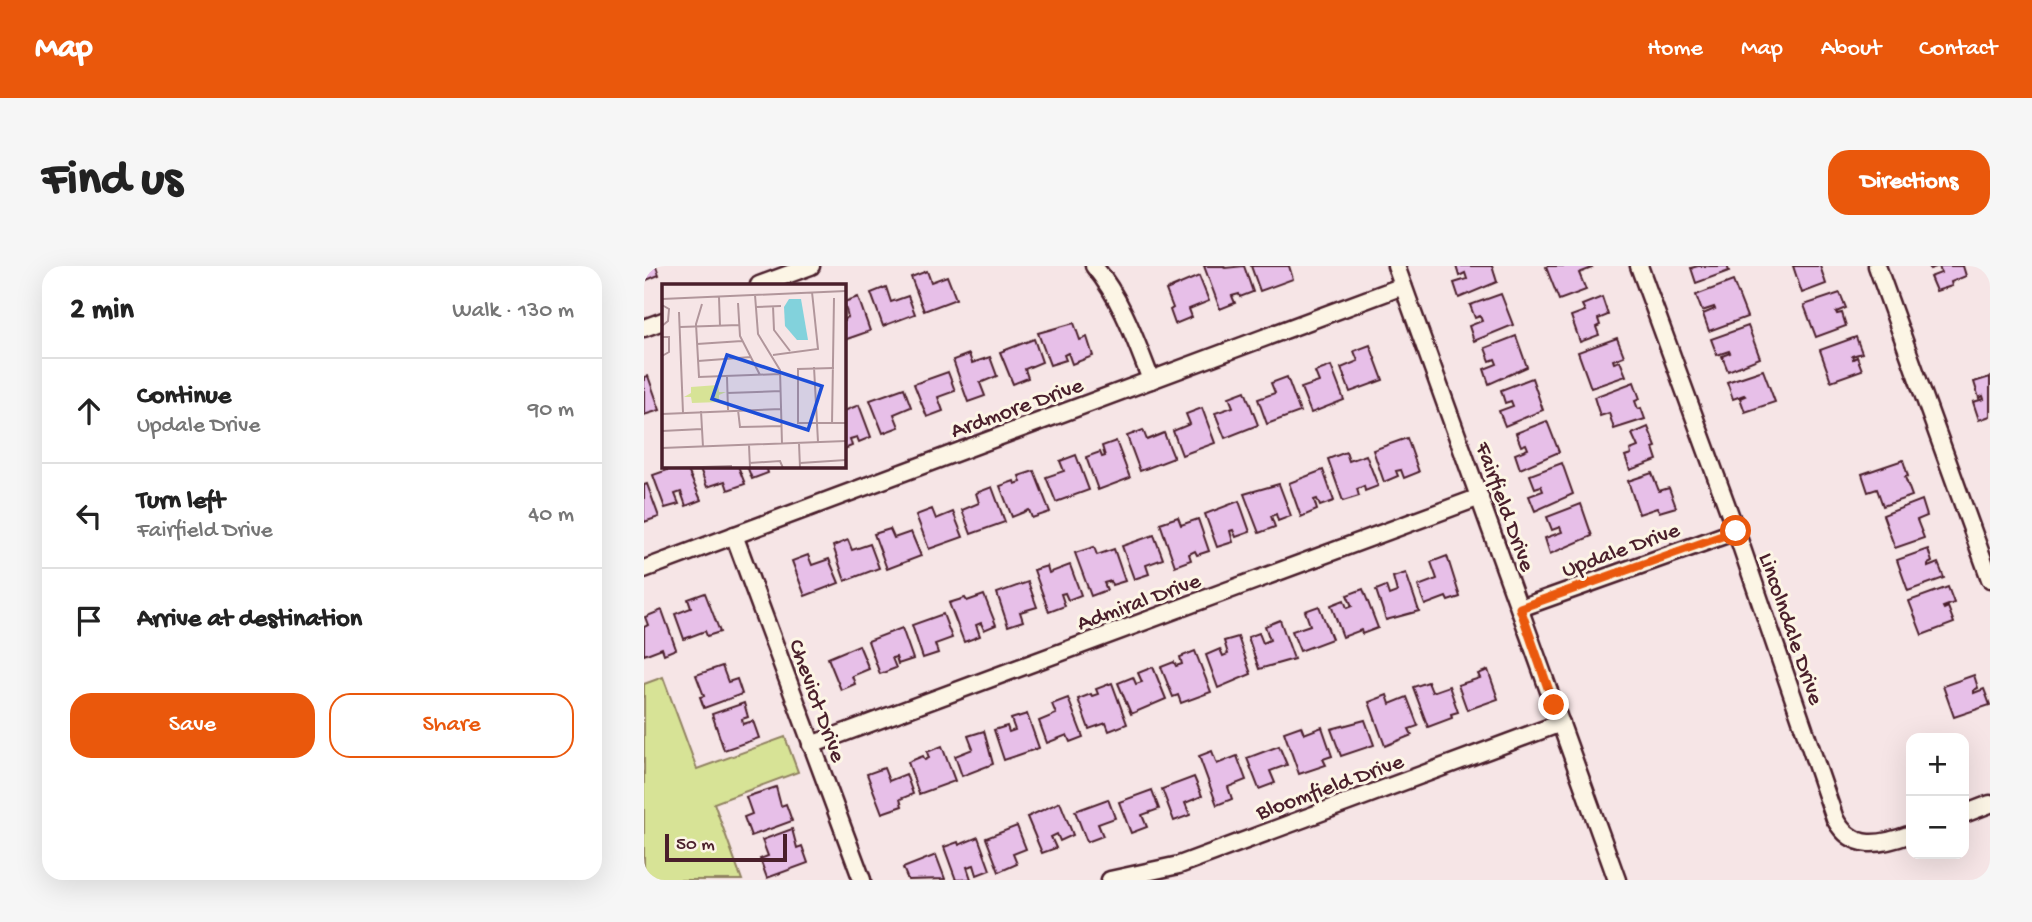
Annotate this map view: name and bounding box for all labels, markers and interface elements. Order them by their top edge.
text: Map [35,30,92,68]
text: Home [1647,35,1703,64]
text: Map [1741,35,1783,64]
text: About [1821,35,1881,64]
text: Contact [1919,35,1997,64]
button: Directions [1828,150,1990,215]
text: Find us [42,153,182,211]
inset map [662,284,845,467]
text: 2 min [70,294,134,329]
text: Walk · 130 m [452,298,574,325]
street label: Ardmore Drive [947,372,1088,446]
text: Continue [137,382,231,413]
icon: ahead [70,392,108,430]
text: 90 m [528,397,574,424]
text: Updale Drive [137,413,260,440]
street label: Fairfield Drive [1467,438,1540,577]
text: Turn left [137,487,225,518]
icon: left [70,497,108,535]
text: 40 m [528,502,574,529]
route start [1720,515,1751,546]
street label: Updale Drive [1559,517,1685,585]
text: Fairfield Drive [137,518,273,545]
street label: Lincolndale Drive [1751,550,1829,710]
street label: Admiral Drive [1074,568,1206,638]
icon: arrive [70,602,108,640]
text: Arrive at destination [137,605,362,636]
street label: Cheviot Drive [781,636,851,767]
route end [1538,689,1569,720]
button: Save [70,693,315,758]
button: Share [329,693,574,758]
map controls [1906,733,1969,859]
button: + [1906,733,1969,796]
street label: Bloomfield Drive [1252,749,1409,828]
button: − [1906,796,1969,859]
scale bar [665,831,788,863]
text: 50 m [676,834,715,857]

